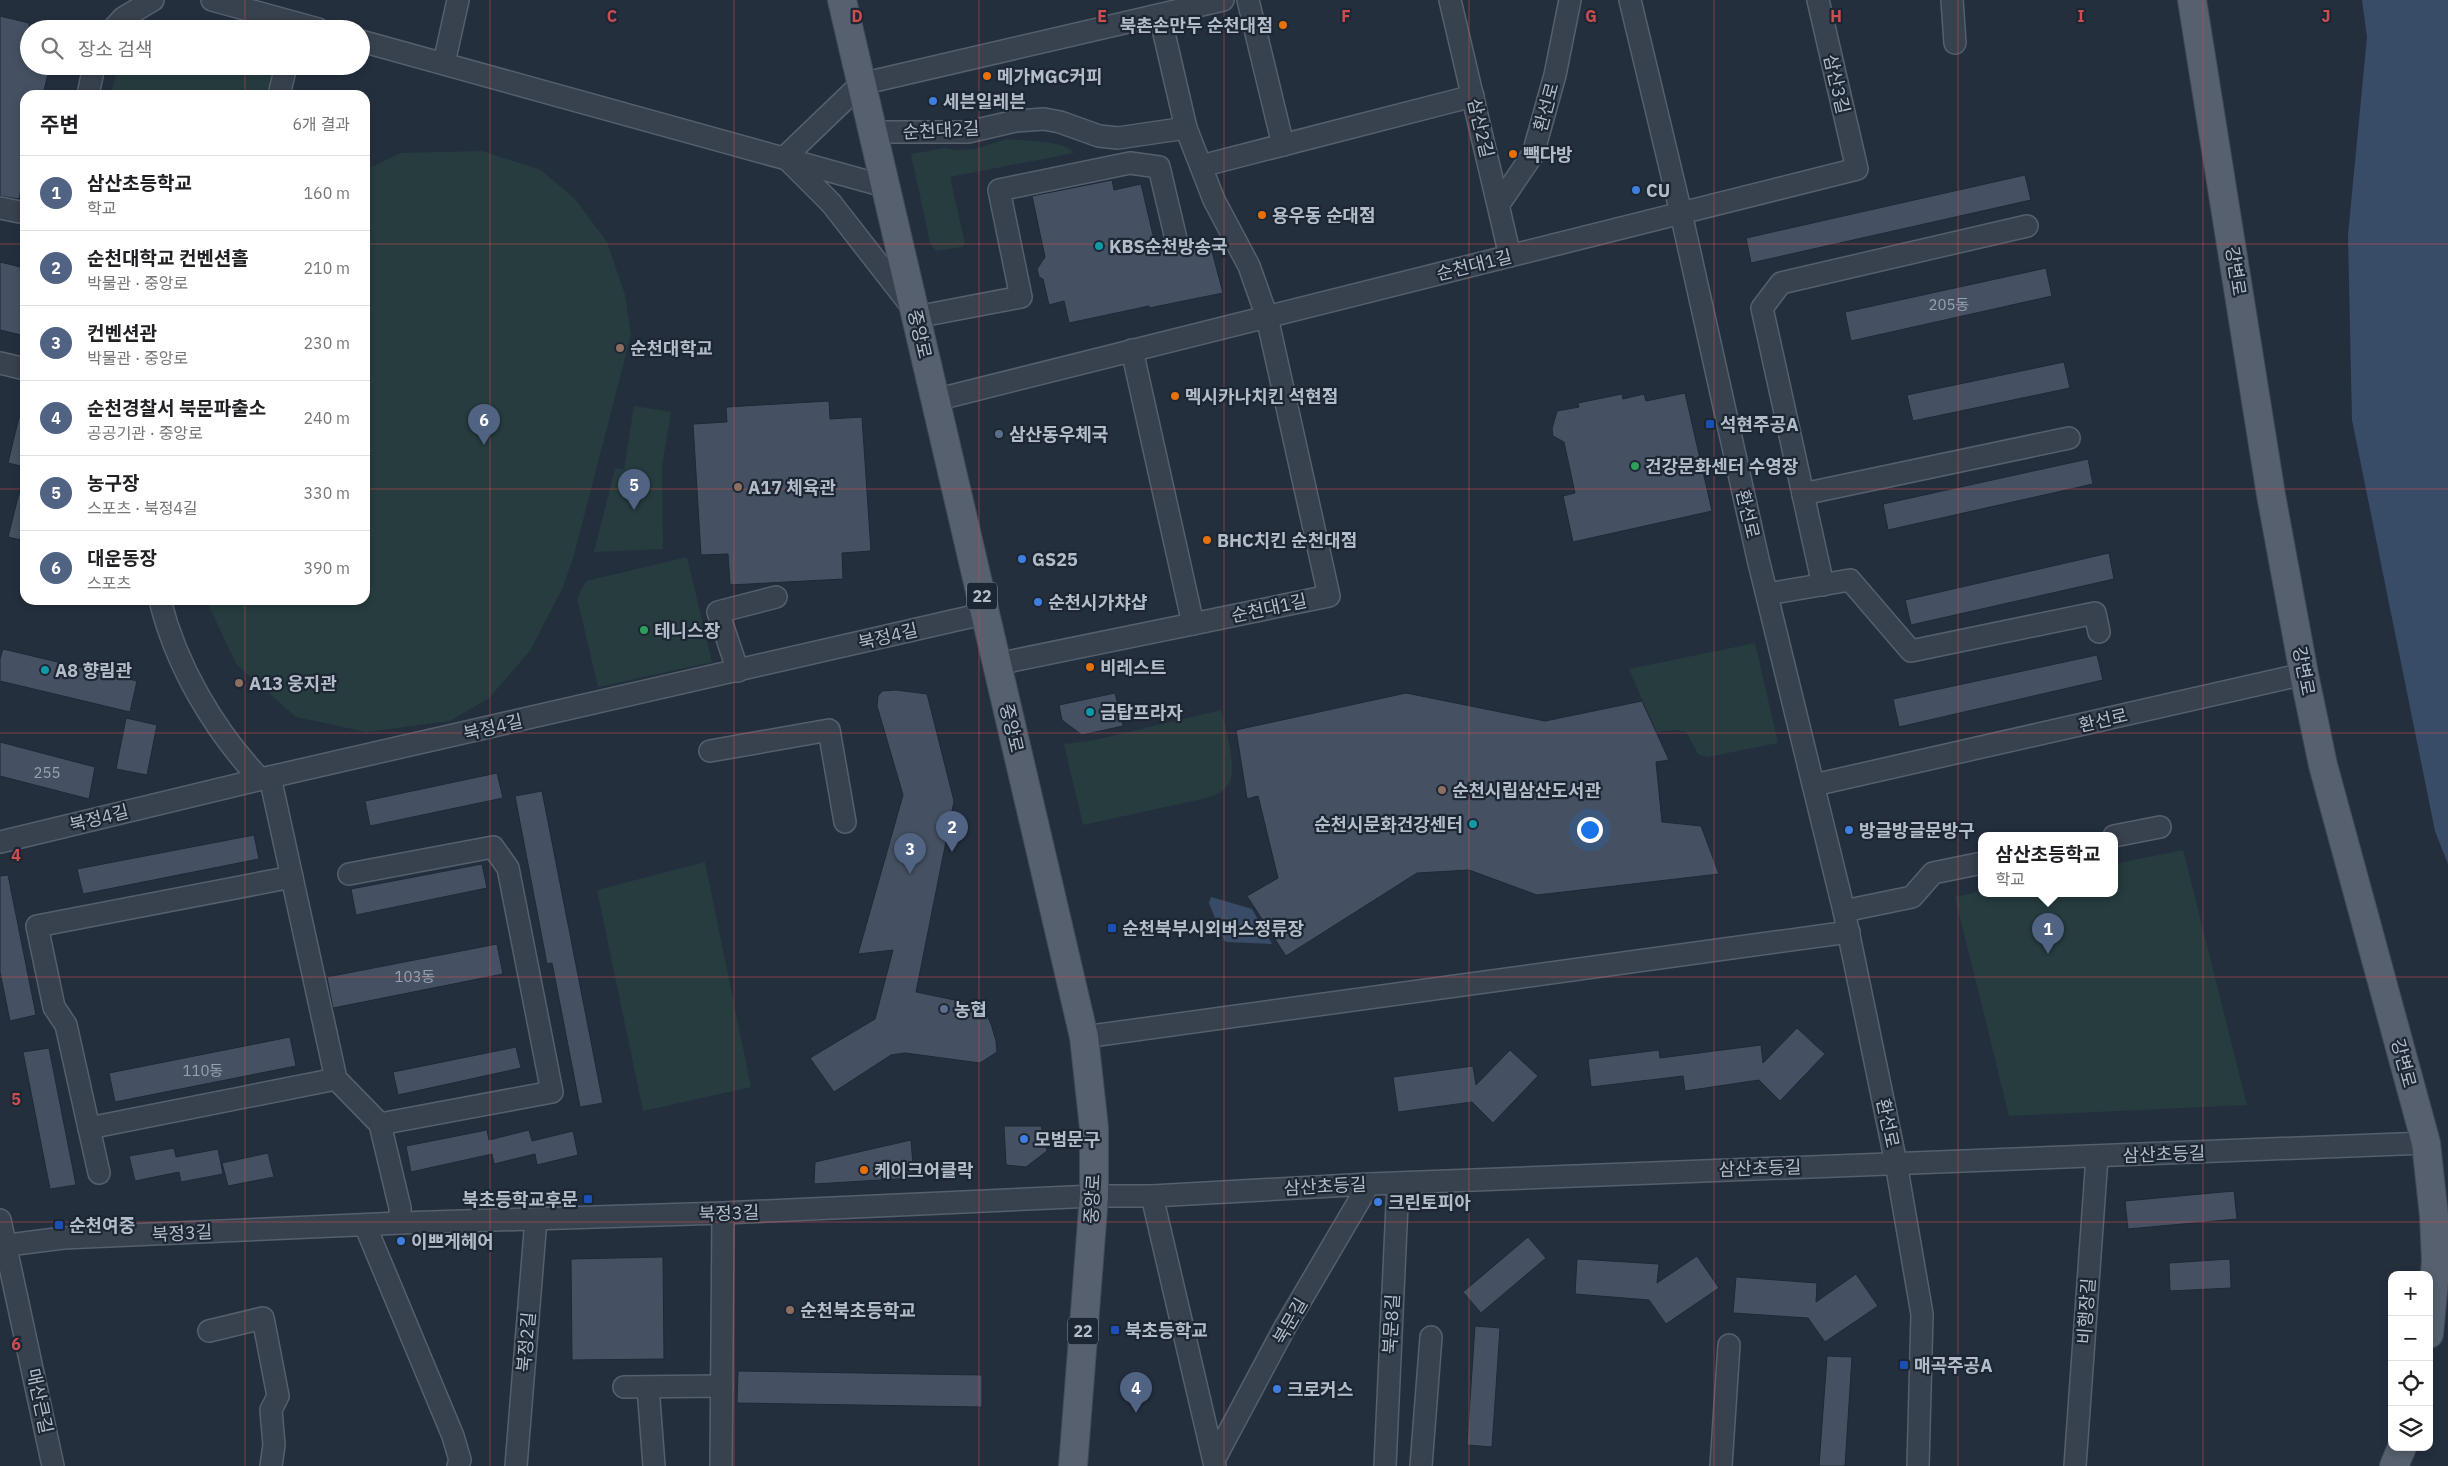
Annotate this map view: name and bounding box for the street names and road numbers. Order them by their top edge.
street label: 삼산3길 [1819,52,1855,116]
street label: 환선로 [1528,80,1564,134]
street label: 삼산2길 [1463,96,1499,160]
street label: 순천대2길 [902,116,980,144]
street label: 순천대1길 [1434,245,1514,285]
street label: 강변로 [2221,245,2251,297]
street label: 중앙로 [903,307,937,361]
street label: 환선로 [1731,487,1765,541]
road number: 22 [967,582,997,610]
street label: 순천대1길 [1229,589,1309,627]
street label: 북정4길 [856,618,920,654]
street label: 강변로 [2288,644,2320,698]
street label: 중앙로 [995,701,1029,755]
street label: 환선로 [2076,703,2130,737]
street label: 북정4길 [461,709,525,745]
street label: 북정4길 [67,800,131,836]
street label: 강변로 [2386,1036,2422,1090]
street label: 환선로 [1872,1096,1904,1150]
street label: 삼산초등길 [2122,1141,2206,1167]
street label: 삼산초등길 [1718,1155,1802,1181]
street label: 삼산초등길 [1283,1172,1367,1200]
street label: 중앙로 [1079,1174,1105,1224]
street label: 북정3길 [698,1200,760,1226]
street label: 북정3길 [151,1220,213,1246]
street label: 비행장길 [2072,1277,2100,1345]
street label: 북문8길 [1378,1293,1404,1355]
street label: 북문길 [1268,1294,1312,1348]
street label: 북정2길 [512,1311,540,1373]
road number: 22 [1068,1318,1098,1344]
street label: 매산큰길 [22,1366,58,1436]

